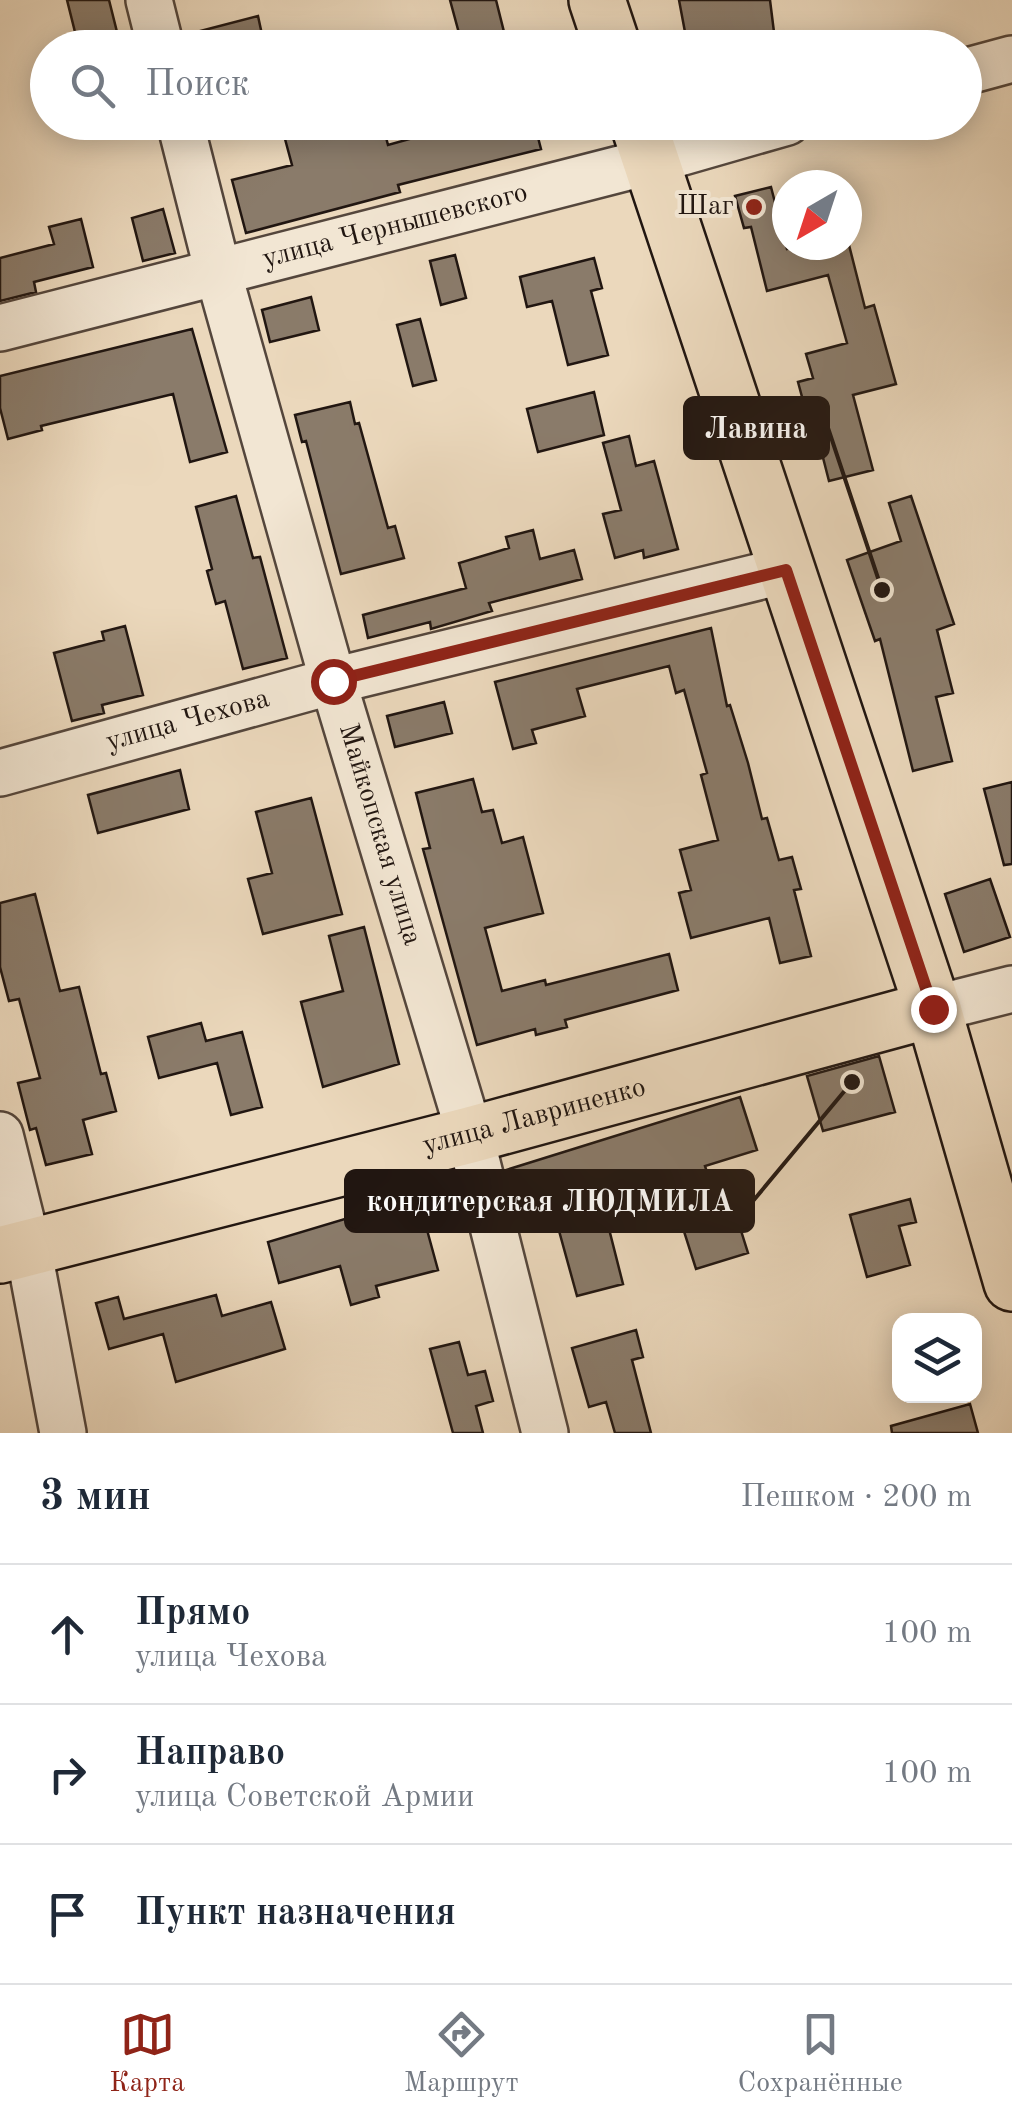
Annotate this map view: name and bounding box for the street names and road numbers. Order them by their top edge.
street label: улица Чернышевского [260,179,531,274]
street label: улица Чехова [103,685,273,757]
street label: Майкопская улица [333,720,426,949]
street label: улица Лавриненко [420,1074,649,1160]

